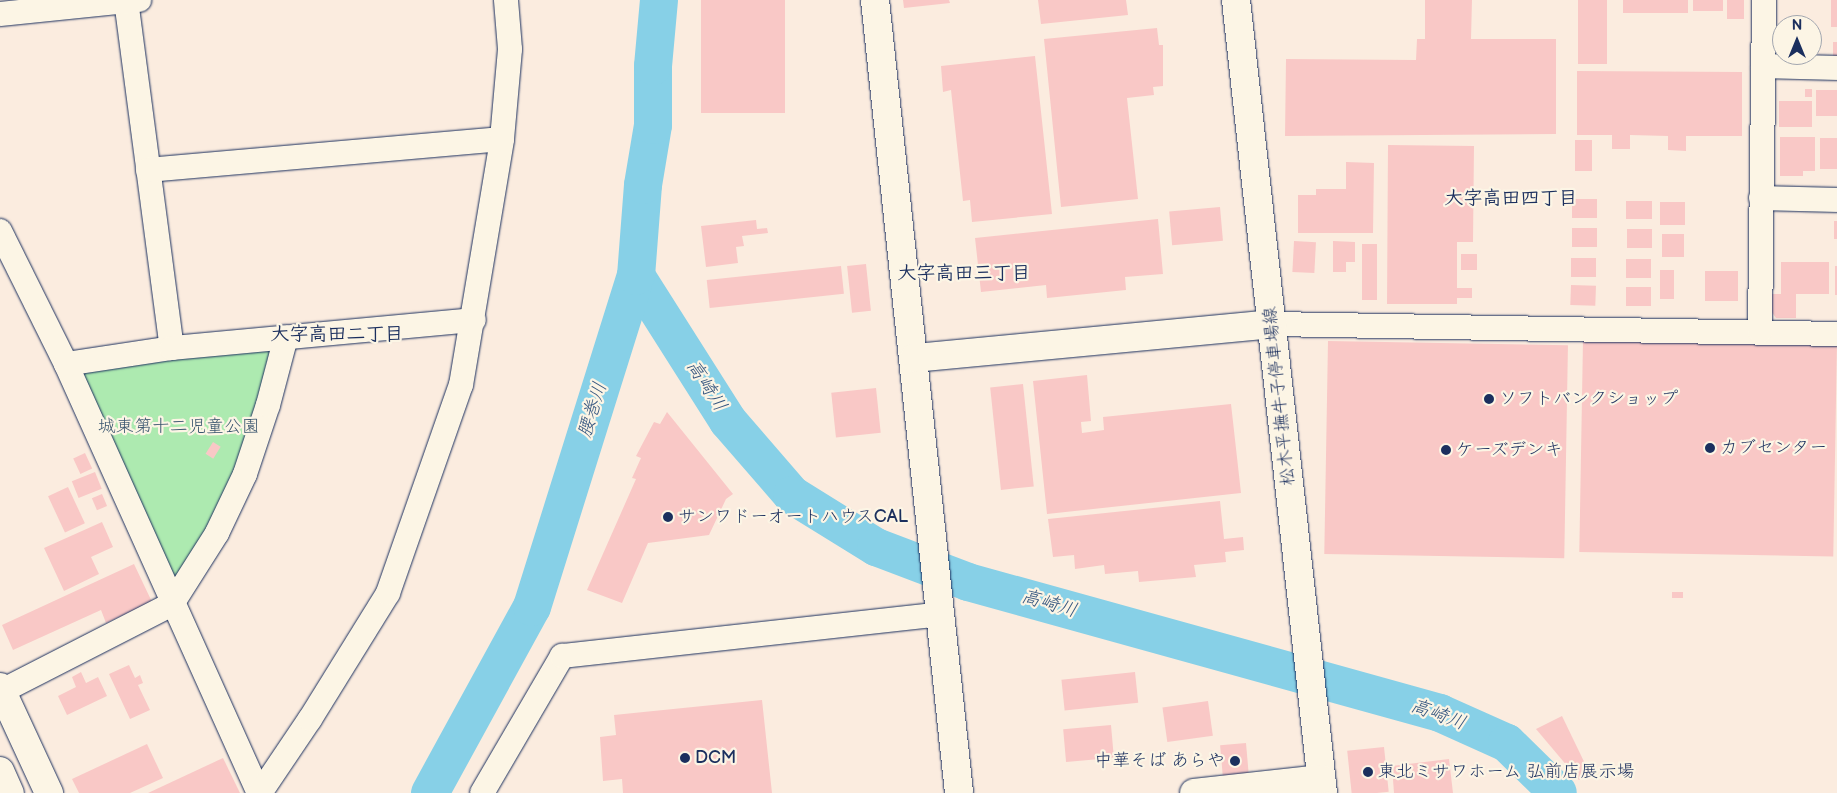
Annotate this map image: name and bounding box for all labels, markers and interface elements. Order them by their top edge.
north arrow [1772,15,1822,65]
text: N [1792,17,1802,34]
district label: 大字高田四丁目 [1445,188,1577,210]
district label: 大字高田三丁目 [898,263,1030,285]
street label: 松木平撫牛子停車場線 [1260,305,1300,487]
district label: 大字高田二丁目 [271,324,403,346]
water label: 高崎川 [681,356,731,416]
water label: 腰巻川 [574,379,612,441]
place label: ソフトバンクショップ [1499,388,1679,410]
marker: ソフトバンクショップ [1483,393,1495,405]
park label: 城東第十二児童公園 [98,416,260,438]
place label: カブセンター [1720,437,1828,459]
place label: ケーズデンキ [1456,439,1564,461]
marker: カブセンター [1704,442,1716,454]
marker: ケーズデンキ [1440,444,1452,456]
place label: サンワドーオートハウスCAL [678,506,910,528]
marker: サンワドーオートハウスCAL [662,511,674,523]
water label: 高崎川 [1018,585,1080,623]
water label: 高崎川 [1407,695,1469,735]
place label: DCM [695,747,736,769]
place label: 中華そば あらや [1094,750,1225,772]
marker: DCM [679,752,691,764]
marker: 中華そば あらや [1229,755,1241,767]
place label: 東北ミサワホーム 弘前店展示場 [1378,761,1635,783]
marker: 東北ミサワホーム 弘前店展示場 [1362,766,1374,778]

